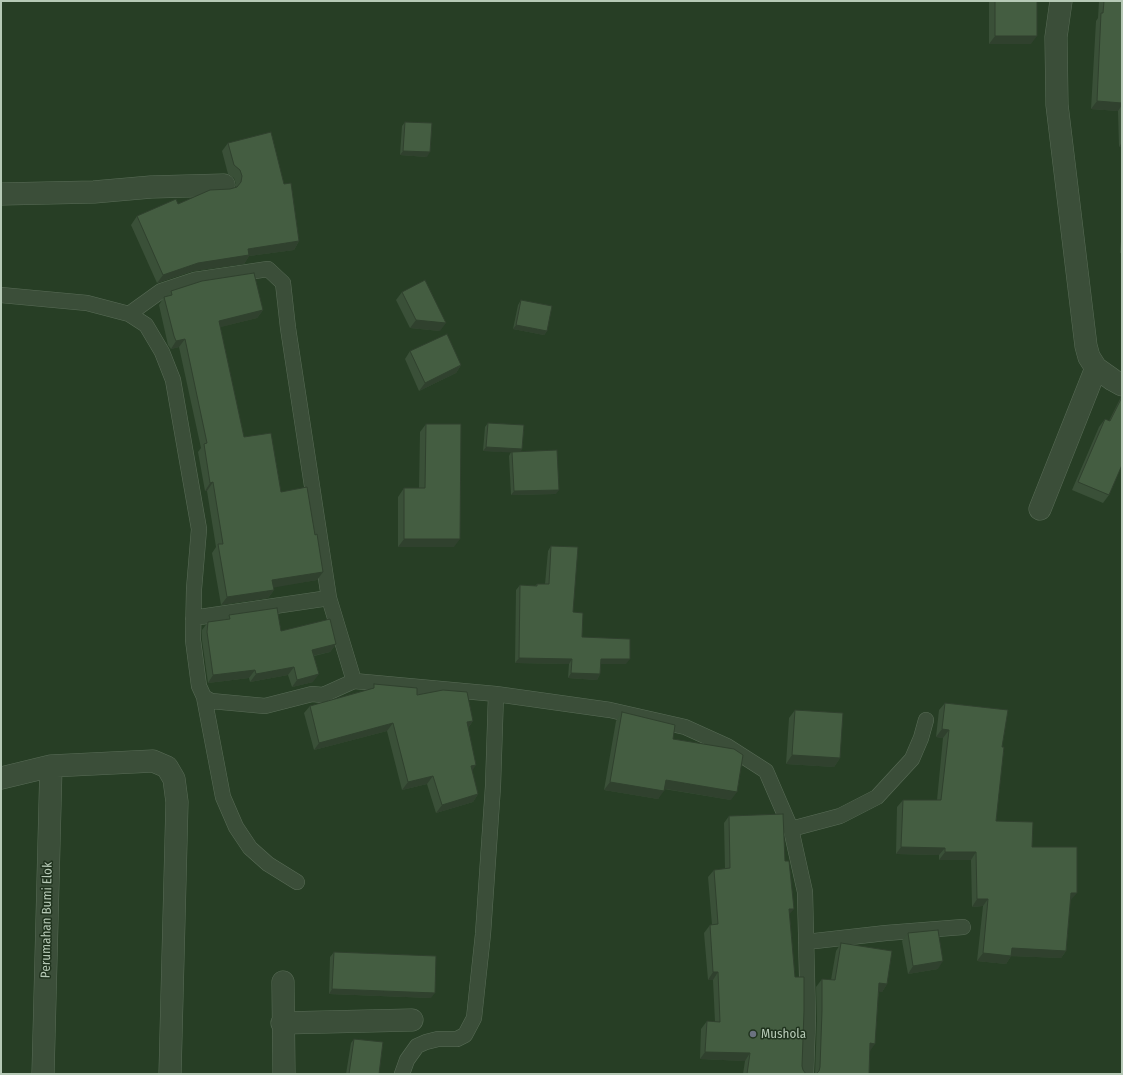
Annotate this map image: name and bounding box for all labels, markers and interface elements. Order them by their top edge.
street label: Perumahan Bumi Elok [38,862,56,978]
place label: Mushola [761,1026,806,1042]
marker: Mushola [748,1029,758,1039]

